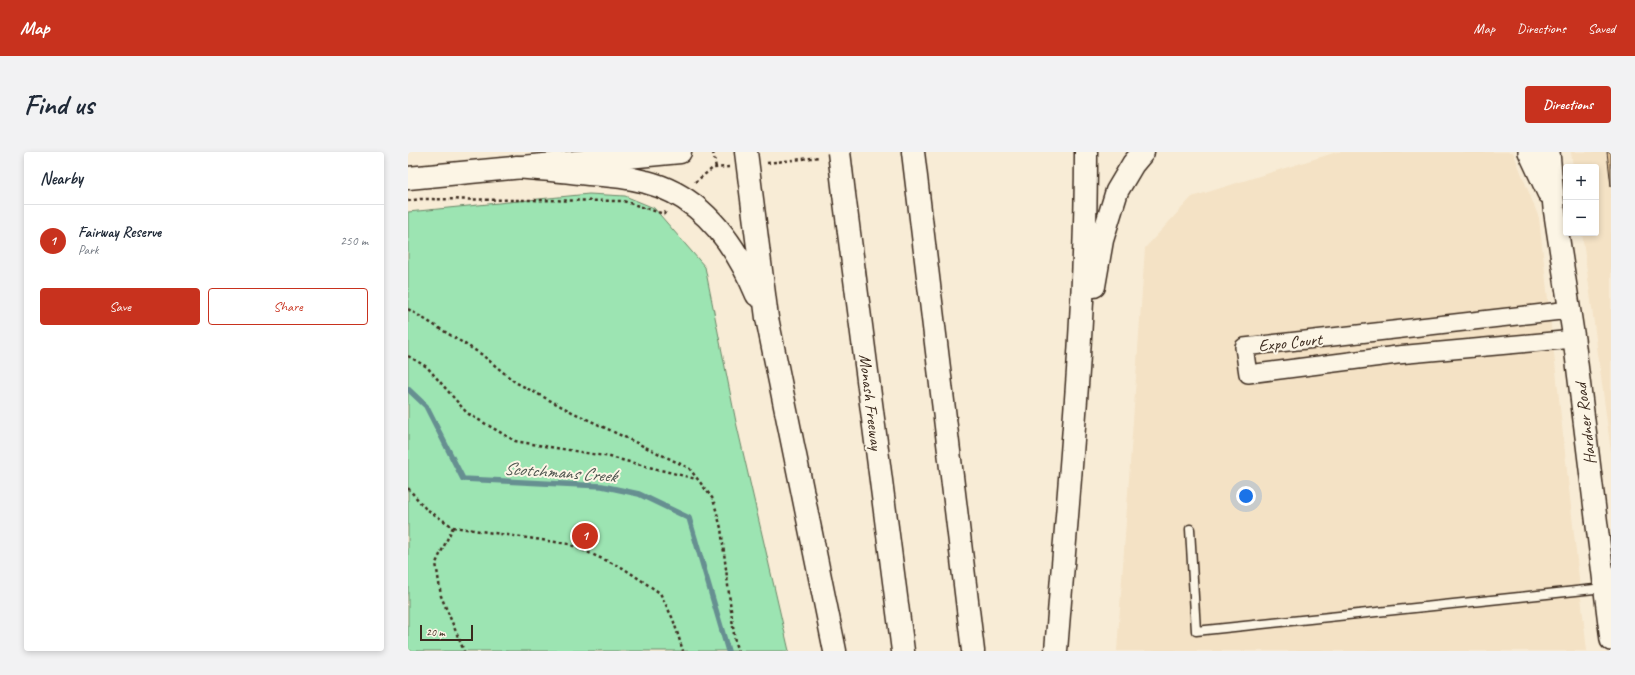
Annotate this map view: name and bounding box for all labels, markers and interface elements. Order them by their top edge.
text: Map [20,16,50,40]
text: Map [1474,20,1495,37]
text: Directions [1517,20,1566,37]
text: Saved [1588,20,1615,37]
button: Directions [1525,86,1611,123]
text: Find us [24,87,94,122]
map controls [1563,164,1599,236]
button: + [1563,164,1599,200]
text: Nearby [40,168,83,189]
button: − [1563,200,1599,236]
text: Fairway Reserve [78,223,161,242]
text: 1 [50,233,56,249]
text: 250 m [340,233,368,249]
text: Park [78,242,99,258]
button: Save [40,288,200,325]
button: Share [208,288,368,325]
street label: Expo Court [1257,328,1325,356]
street label: Monash Freeway [854,353,887,452]
street label: Hardner Road [1570,379,1601,466]
water label: Scotchmans Creek [503,457,620,487]
your location [1236,486,1256,506]
pin: 1 [572,521,598,551]
scale bar [420,623,473,642]
text: 20 m [426,625,445,639]

